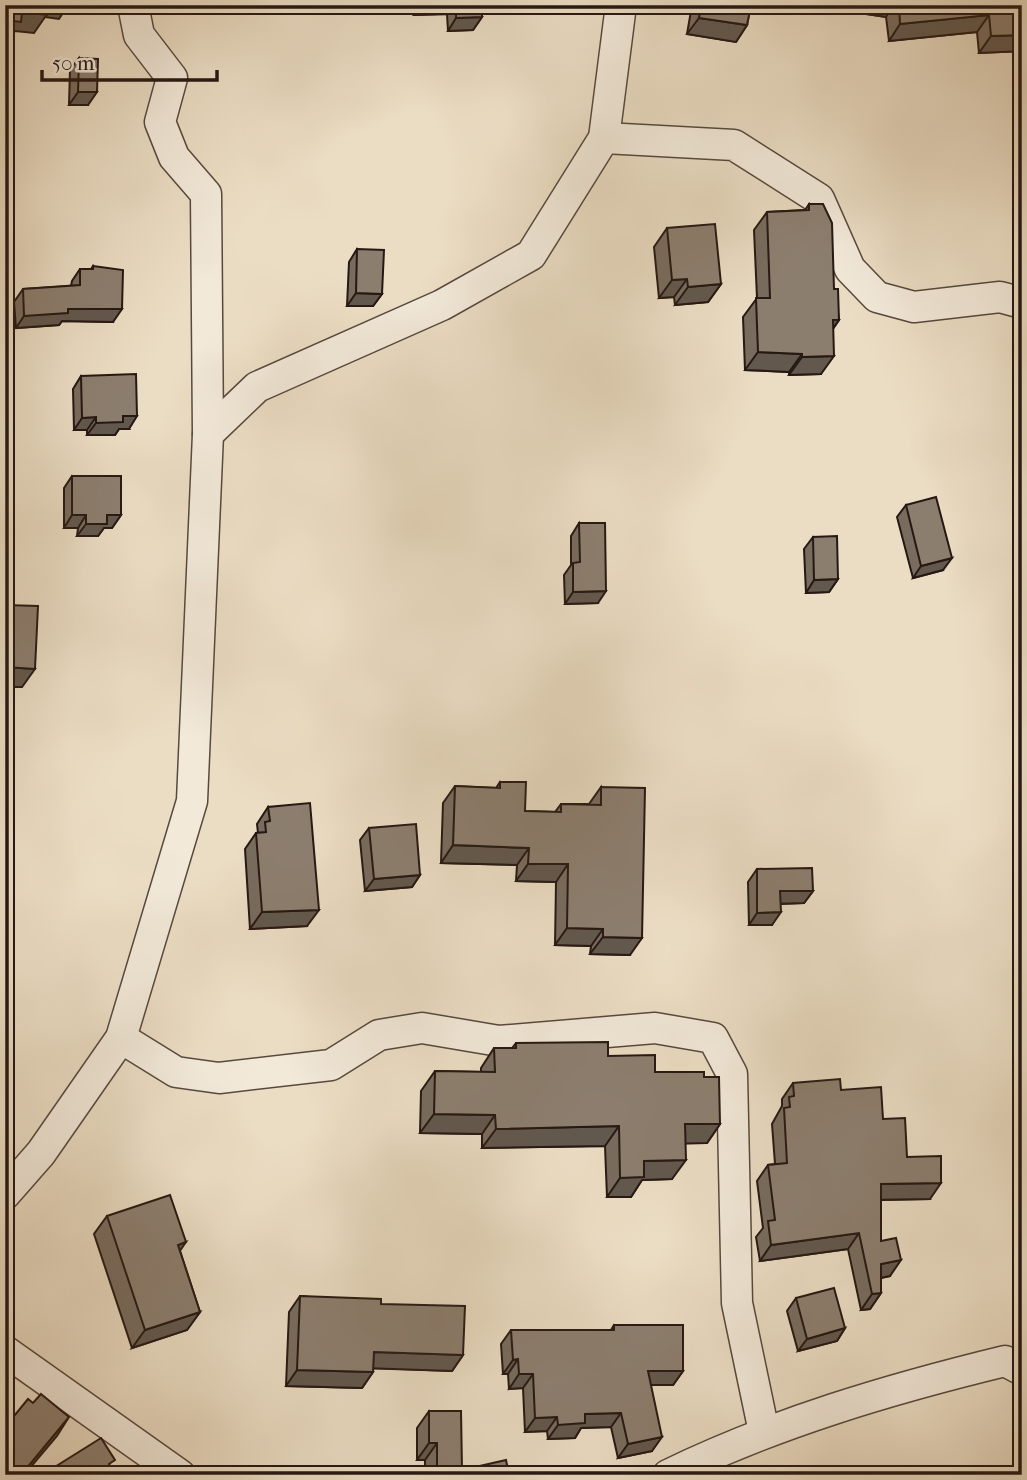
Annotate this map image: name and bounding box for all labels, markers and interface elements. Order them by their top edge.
scale bar [42,38,217,82]
text: 50 m [52,51,95,75]

